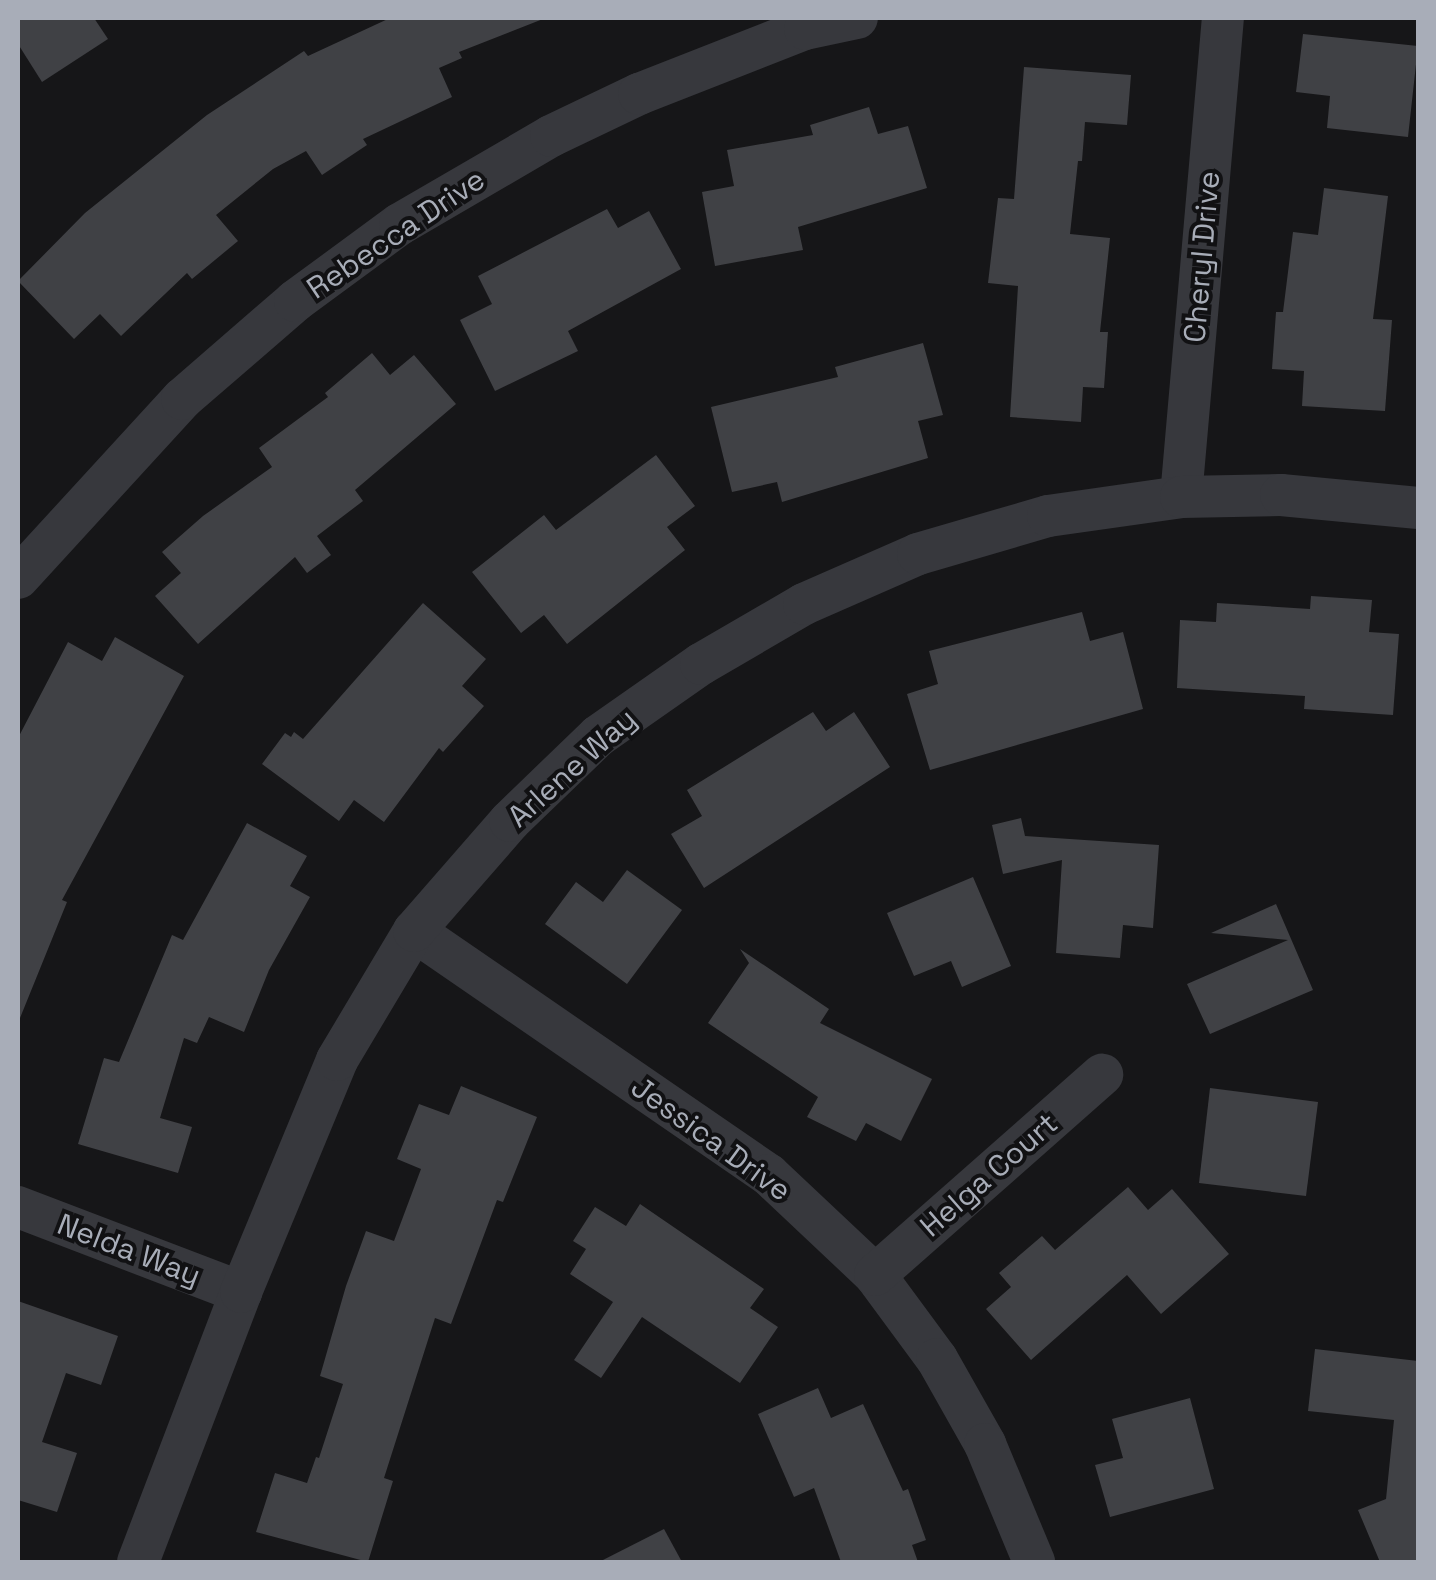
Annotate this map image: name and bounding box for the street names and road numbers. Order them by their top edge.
street label: Rebecca Drive [300,161,492,307]
street label: Cheryl Drive [1177,170,1227,344]
street label: Arlene Way [500,701,644,835]
street label: Jessica Drive [624,1069,798,1209]
street label: Helga Court [913,1106,1065,1244]
street label: Nelda Way [52,1206,206,1294]

